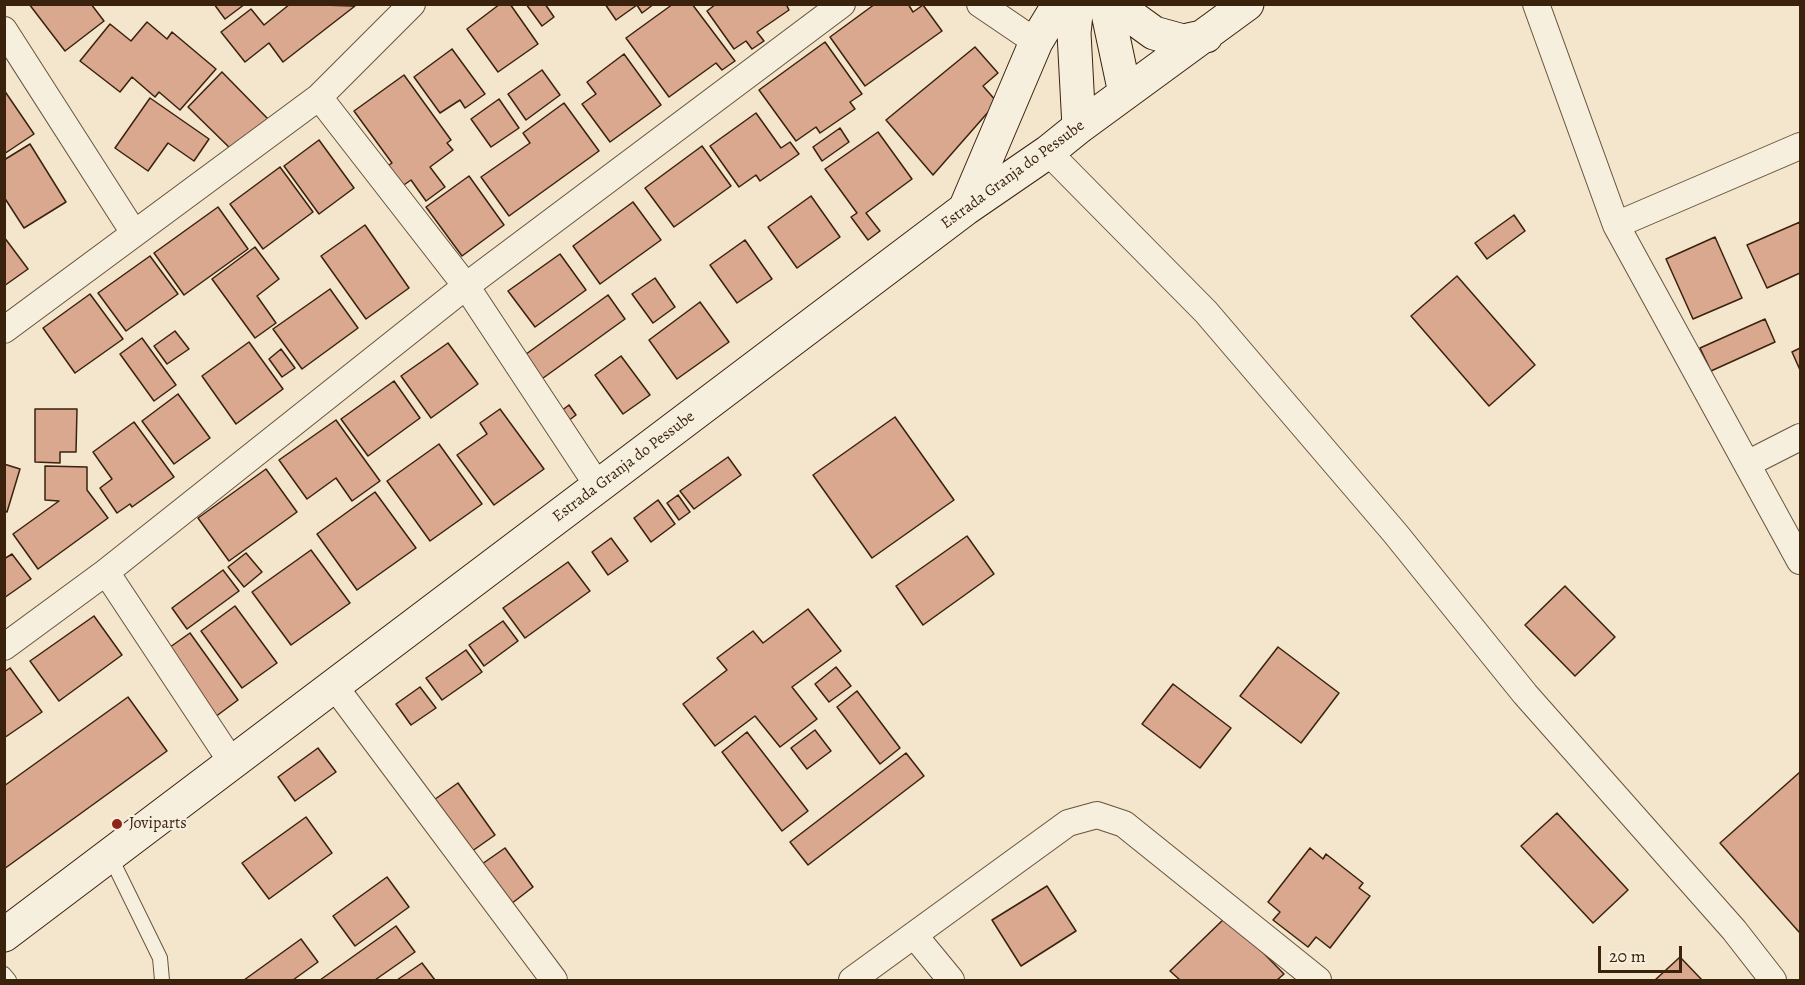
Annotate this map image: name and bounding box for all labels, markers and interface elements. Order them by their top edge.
street label: Estrada Granja do Pessube [937,116,1089,234]
street label: Estrada Granja do Pessube [549,407,699,527]
place label: Joviparts [129,814,187,834]
marker: Joviparts [110,817,124,831]
scale bar [1601,934,1685,972]
text: 20 m [1609,944,1646,968]

